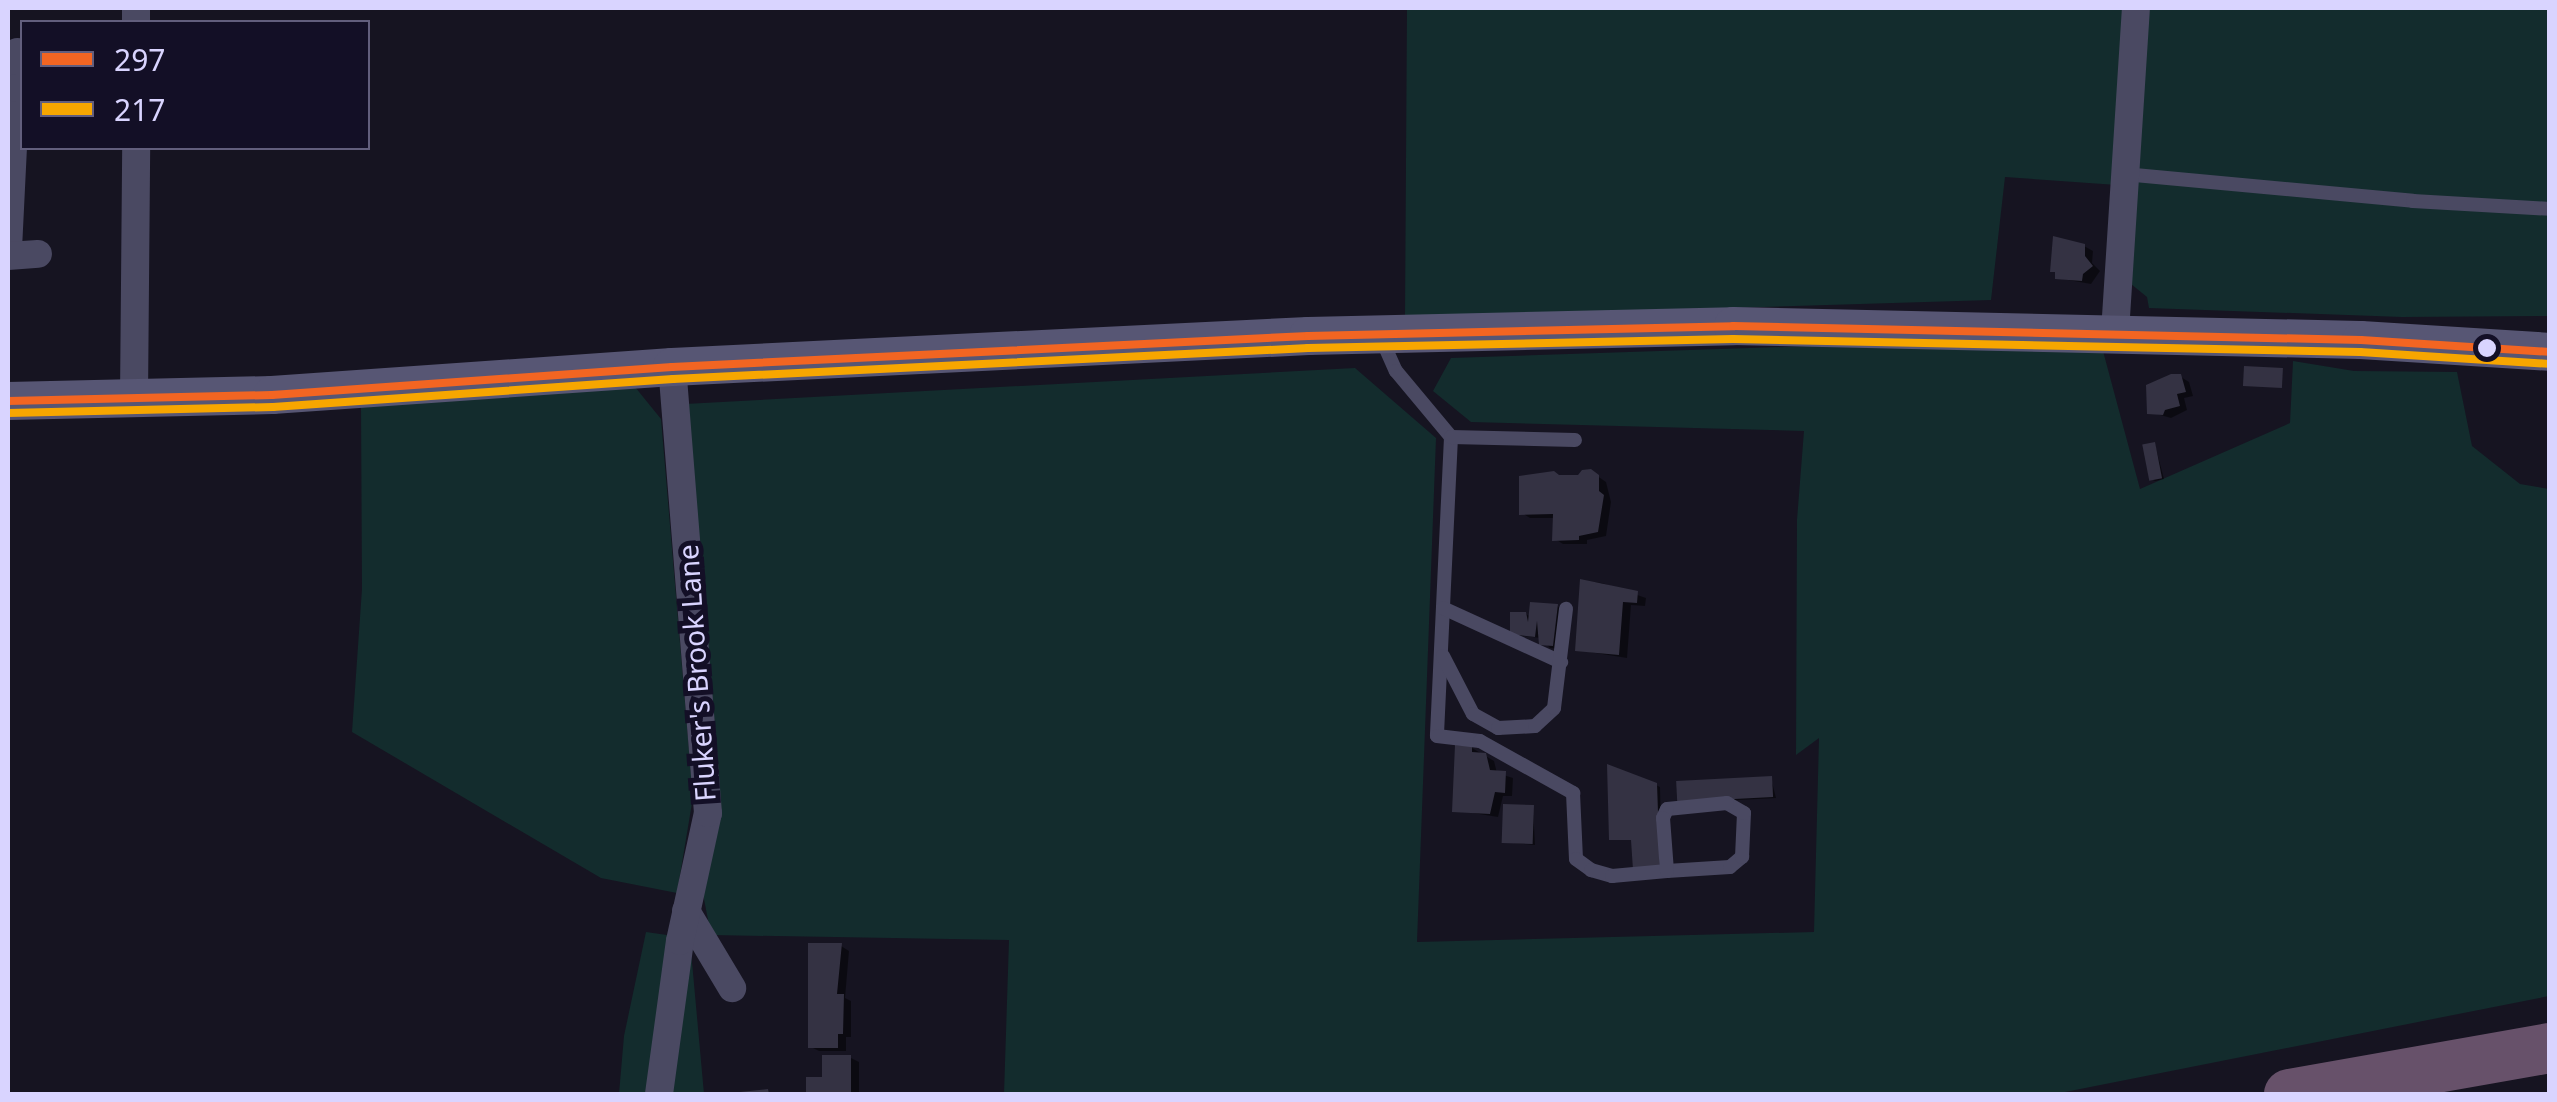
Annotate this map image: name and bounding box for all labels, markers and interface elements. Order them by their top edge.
legend [20,20,370,150]
text: 297 [114,39,165,80]
text: 217 [114,89,165,130]
unlabelled marker [2477,338,2497,358]
street label: Fluker's Brook Lane [670,543,722,803]

